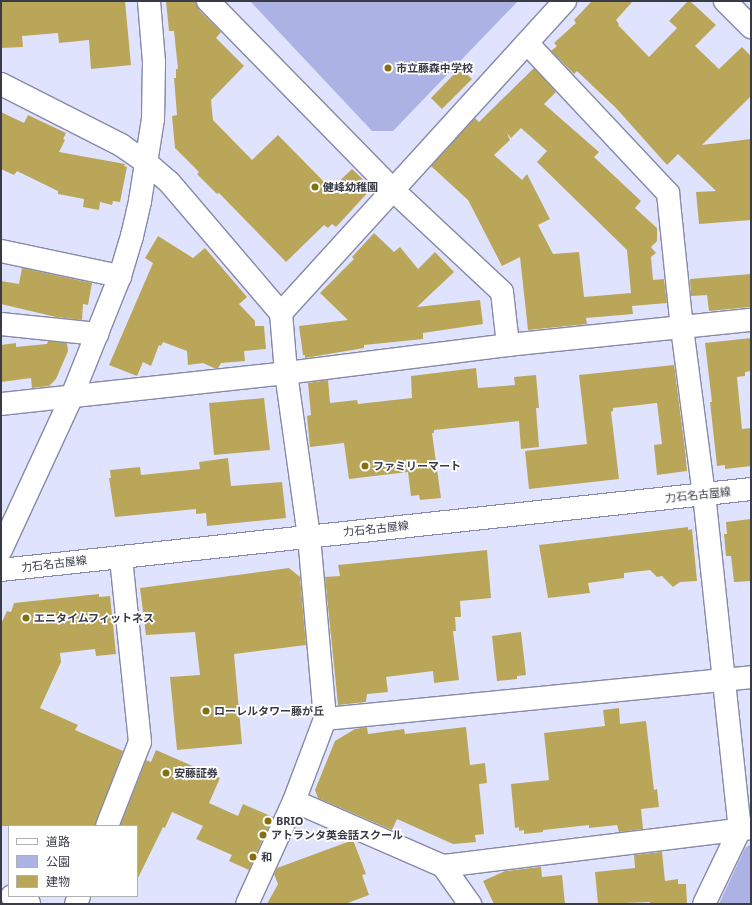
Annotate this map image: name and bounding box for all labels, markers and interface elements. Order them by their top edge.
place label: 市立藤森中学校 [396,61,473,75]
marker: 市立藤森中学校 [383,63,393,73]
place label: 健峰幼稚園 [323,180,378,194]
marker: 健峰幼稚園 [310,182,320,192]
place label: ファミリーマート [373,459,461,473]
marker: ファミリーマート [360,461,370,471]
street label: 力石名古屋線 [664,485,732,505]
street label: 力石名古屋線 [342,519,410,539]
street label: 力石名古屋線 [20,553,88,575]
place label: エニタイムフィットネス [34,611,155,625]
marker: エニタイムフィットネス [21,613,31,623]
place label: ローレルタワー藤が丘 [214,704,324,718]
marker: ローレルタワー藤が丘 [201,706,211,716]
place label: 安藤証券 [174,766,218,780]
marker: 安藤証券 [161,768,171,778]
place label: BRIO [276,814,304,828]
marker: BRIO [263,816,273,826]
legend [8,825,138,897]
place label: アトランタ英会話スクール [271,828,403,842]
marker: アトランタ英会話スクール [258,830,268,840]
text: 道路 [46,833,70,850]
place label: 和 [261,850,272,864]
marker: 和 [248,852,258,862]
text: 公園 [46,853,70,870]
text: 建物 [46,873,70,890]

